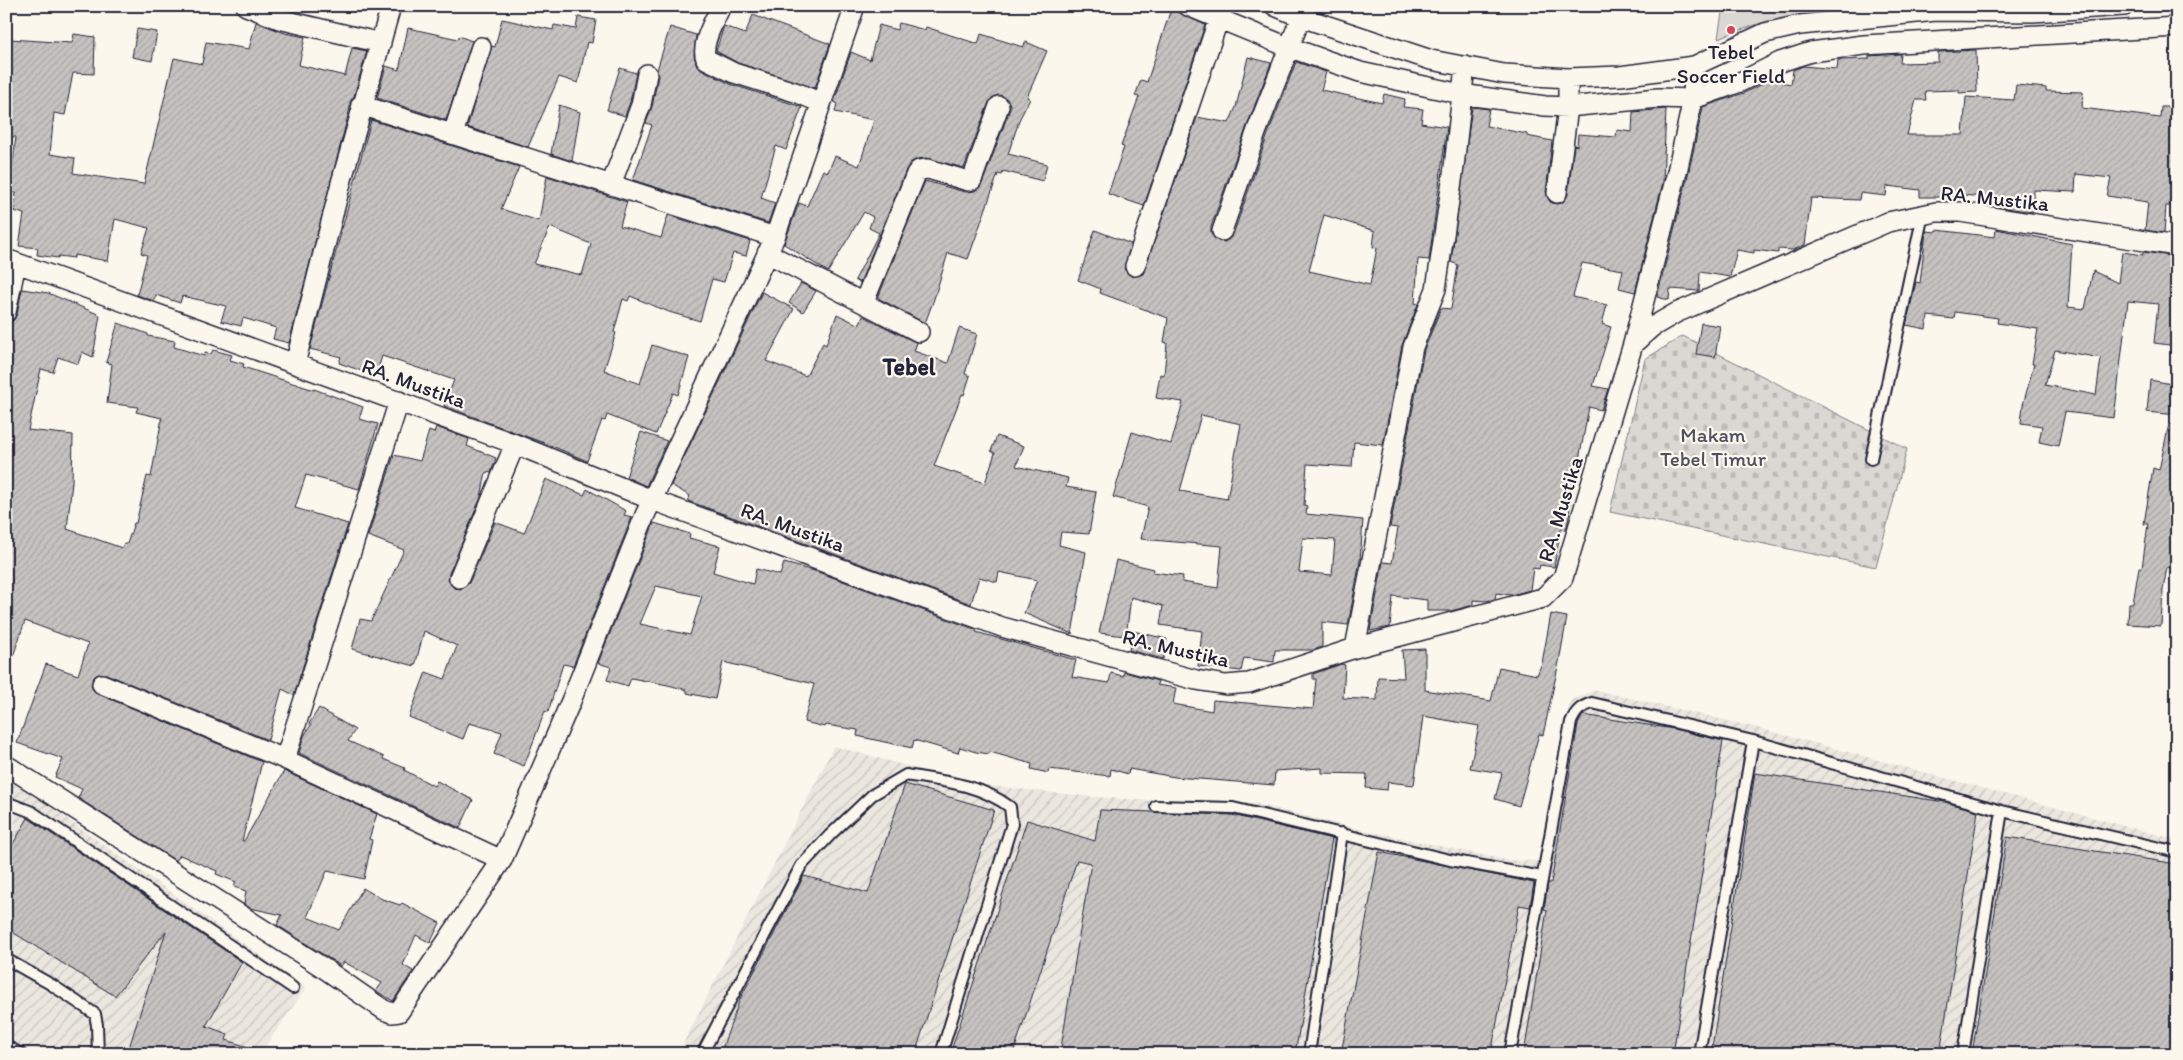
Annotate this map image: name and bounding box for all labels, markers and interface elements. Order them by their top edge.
marker: Tebel Soccer Field [1725,24,1737,36]
place label: Tebel Soccer Field [1677,39,1785,88]
street label: RA. Mustika [1940,180,2051,216]
district label: Tebel [881,352,936,381]
street label: RA. Mustika [359,353,470,413]
park label: Makam Tebel Timur [1660,422,1767,471]
street label: RA. Mustika [1532,453,1588,565]
street label: RA. Mustika [738,497,849,557]
street label: RA. Mustika [1120,624,1232,672]

